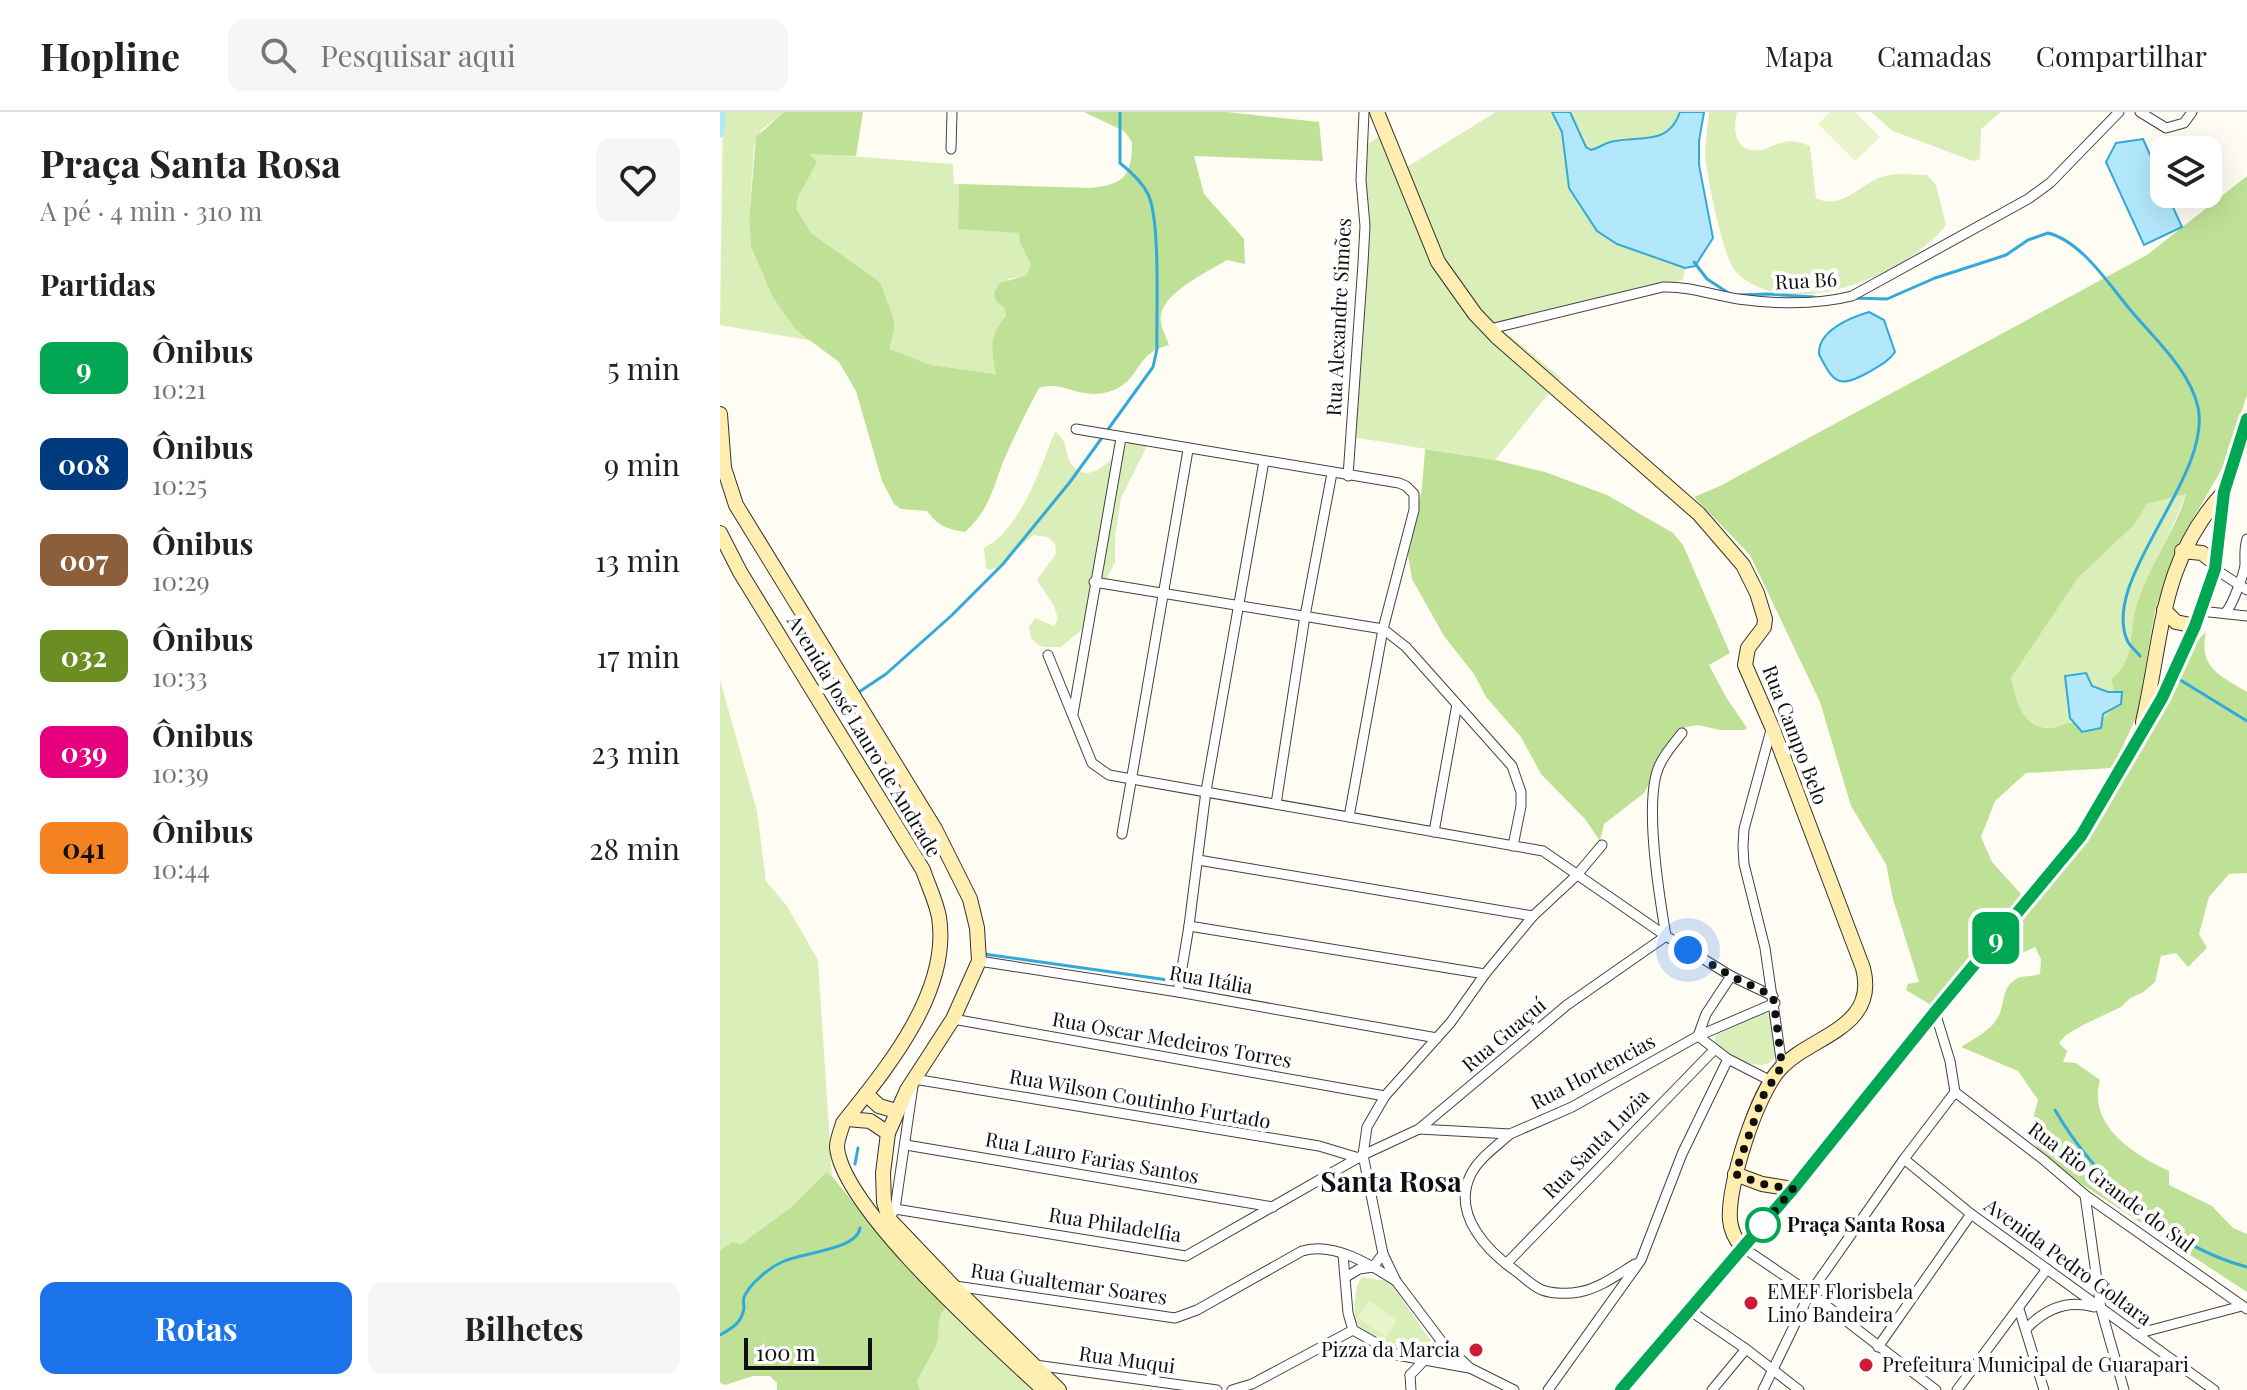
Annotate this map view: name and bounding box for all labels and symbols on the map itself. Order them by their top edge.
street label: Rua Alexandre Simões [1319,217,1356,417]
street label: Rua B6 [1774,264,1838,295]
street label: Avenida José Lauro de Andrade [782,608,948,861]
street label: Rua Campo Belo [1757,661,1835,808]
line badge: 9 [1970,912,2022,964]
your location [1668,930,1708,970]
street label: Rua Itália [1167,958,1255,999]
street label: Rua Guaçuí [1455,991,1551,1077]
street label: Rua Oscar Medeiros Torres [1050,1004,1294,1073]
street label: Rua Hortencias [1525,1026,1659,1115]
street label: Rua Wilson Coutinho Furtado [1007,1061,1273,1134]
street label: Rua Santa Luzia [1536,1082,1654,1204]
street label: Rua Rio Grande do Sul [2023,1114,2201,1257]
street label: Rua Lauro Farias Santos [983,1124,1201,1189]
district label: Santa Rosa [1320,1162,1462,1199]
street label: Avenida Pedro Goltara [1979,1190,2158,1331]
street label: Rua Philadelfia [1047,1200,1184,1247]
marker: Praça Santa Rosa [1746,1208,1780,1242]
place label: Praça Santa Rosa [1787,1210,1946,1237]
street label: Rua Gualtemar Soares [969,1255,1169,1310]
place label: EMEF Florisbela Lino Bandeira [1767,1277,1913,1327]
marker: EMEF Florisbela Lino Bandeira [1742,1294,1760,1312]
scale bar [744,1334,872,1370]
place label: Pizza da Marcia [1321,1335,1460,1362]
street label: Rua Muqui [1077,1338,1177,1379]
marker: Pizza da Marcia [1467,1341,1485,1359]
place label: Prefeitura Municipal de Guarapari [1882,1350,2189,1377]
marker: Prefeitura Municipal de Guarapari [1857,1356,1875,1374]

